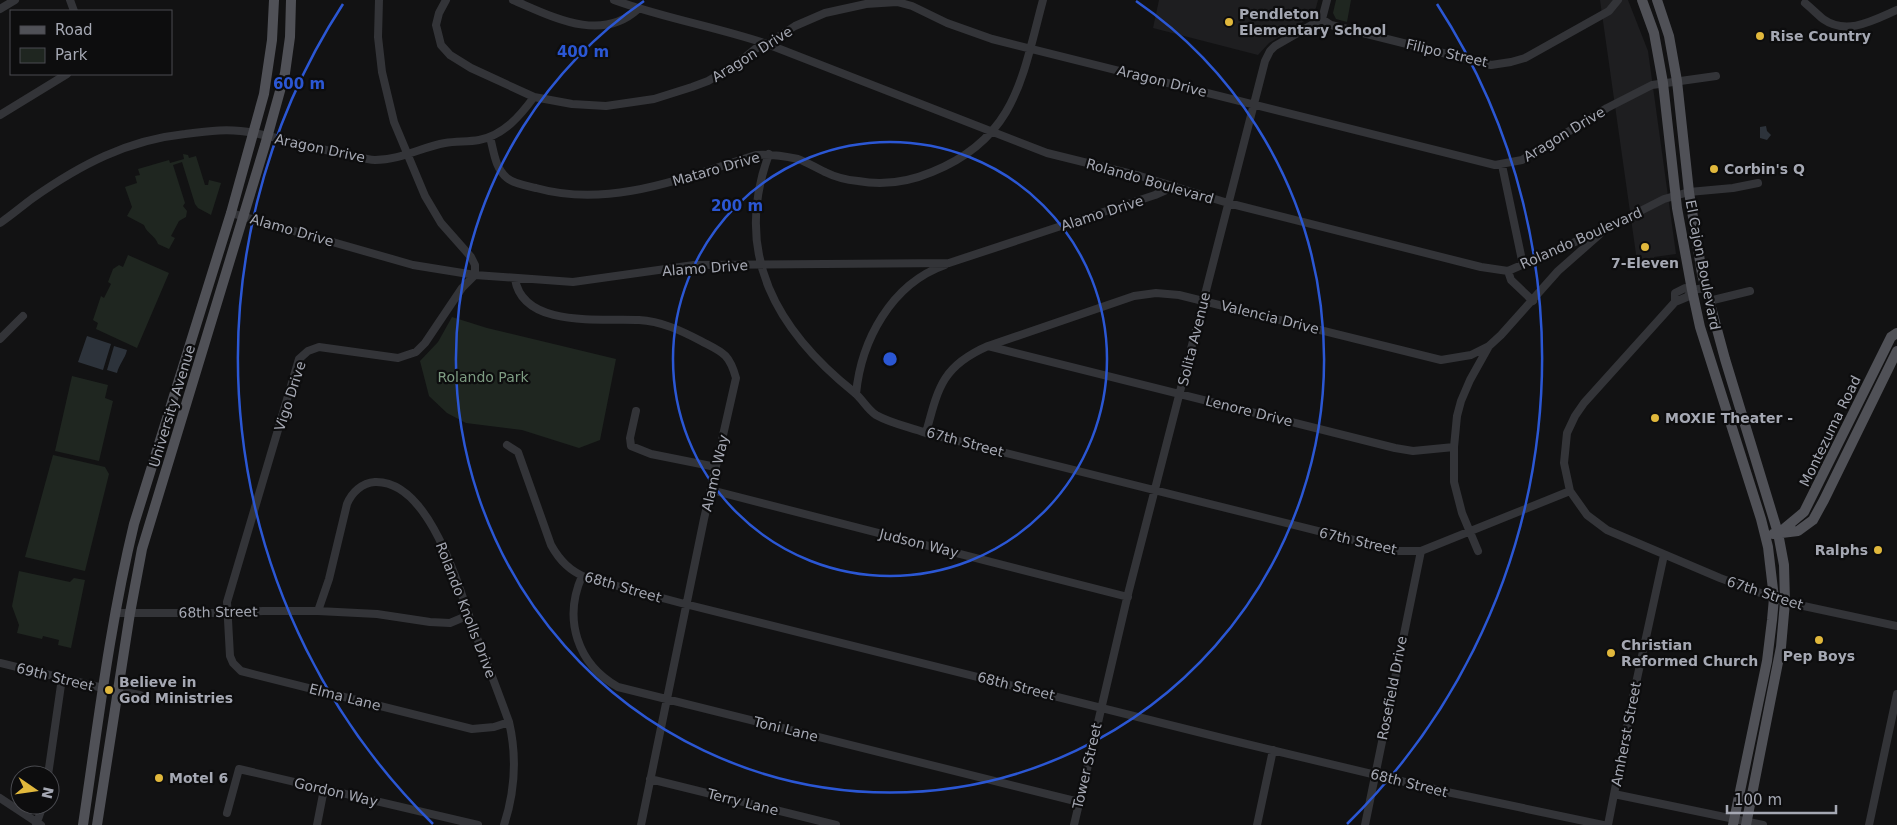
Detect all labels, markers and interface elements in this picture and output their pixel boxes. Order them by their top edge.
place label: Pendleton Elementary School [1239,6,1386,38]
legend [10,10,172,75]
marker: Pendleton Elementary School [1223,16,1235,28]
text: Road [55,21,93,39]
street label: Aragon Drive [709,23,795,85]
place label: Rise Country [1770,28,1871,44]
marker: Rise Country [1754,30,1766,42]
street label: Filipo Street [1405,36,1490,70]
text: 400 m [557,43,609,61]
text: Park [55,46,88,64]
street label: Aragon Drive [1115,62,1209,100]
text: 600 m [273,75,325,93]
street label: Aragon Drive [1520,103,1608,165]
street label: Aragon Drive [273,131,367,165]
street label: Mataro Drive [670,149,762,189]
street label: Rolando Boulevard [1084,155,1216,207]
place label: Corbin's Q [1724,161,1805,177]
marker: Corbin's Q [1708,163,1720,175]
street label: Alamo Drive [1059,192,1145,234]
text: 200 m [711,197,763,215]
street label: El Cajon Boulevard [1683,199,1723,331]
street label: Rolando Boulevard [1518,204,1644,272]
street label: Alamo Drive [248,210,336,250]
marker: 7-Eleven [1639,241,1651,253]
place label: 7-Eleven [1611,255,1679,271]
street label: Alamo Drive [662,257,748,279]
street label: Solita Avenue [1175,291,1213,387]
street label: Valencia Drive [1219,297,1321,337]
street label: University Avenue [146,343,198,469]
centre of rings [881,350,899,368]
street label: Vigo Drive [271,359,309,433]
park label: Rolando Park [437,369,529,385]
street label: Montezuma Road [1796,373,1864,489]
street label: Lenore Drive [1204,392,1294,430]
place label: MOXIE Theater - [1665,410,1793,426]
marker: MOXIE Theater - [1649,412,1661,424]
street label: 67th Street [925,424,1006,460]
street label: Alamo Way [698,433,732,513]
street label: 67th Street [1318,524,1399,558]
street label: Judson Way [877,525,960,561]
street label: Rolando Knolls Drive [433,540,499,680]
place label: Ralphs [1815,542,1868,558]
marker: Ralphs [1872,544,1884,556]
street label: 68th Street [583,568,664,606]
street label: 67th Street [1725,573,1806,613]
street label: 68th Street [178,603,258,621]
marker: Pep Boys [1813,634,1825,646]
street label: Rosefield Drive [1374,635,1410,741]
place label: Christian Reformed Church [1621,637,1758,669]
marker: Christian Reformed Church [1605,647,1617,659]
place label: Pep Boys [1783,648,1855,664]
street label: 69th Street [15,660,96,694]
street label: 68th Street [976,669,1057,703]
place label: Believe in God Ministries [119,674,233,706]
street label: Elma Lane [308,680,382,714]
street label: Amherst Street [1608,680,1644,788]
marker: Believe in God Ministries [103,684,115,696]
street label: Toni Lane [751,713,820,745]
street label: Tower Street [1069,721,1105,811]
north arrow [10,765,60,815]
street label: 68th Street [1369,766,1450,800]
place label: Motel 6 [169,770,228,786]
marker: Motel 6 [153,772,165,784]
street label: Gordon Way [293,775,379,809]
scale bar [1727,782,1836,814]
text: N [39,785,57,800]
street label: Terry Lane [705,785,780,819]
text: 100 m [1734,791,1782,809]

